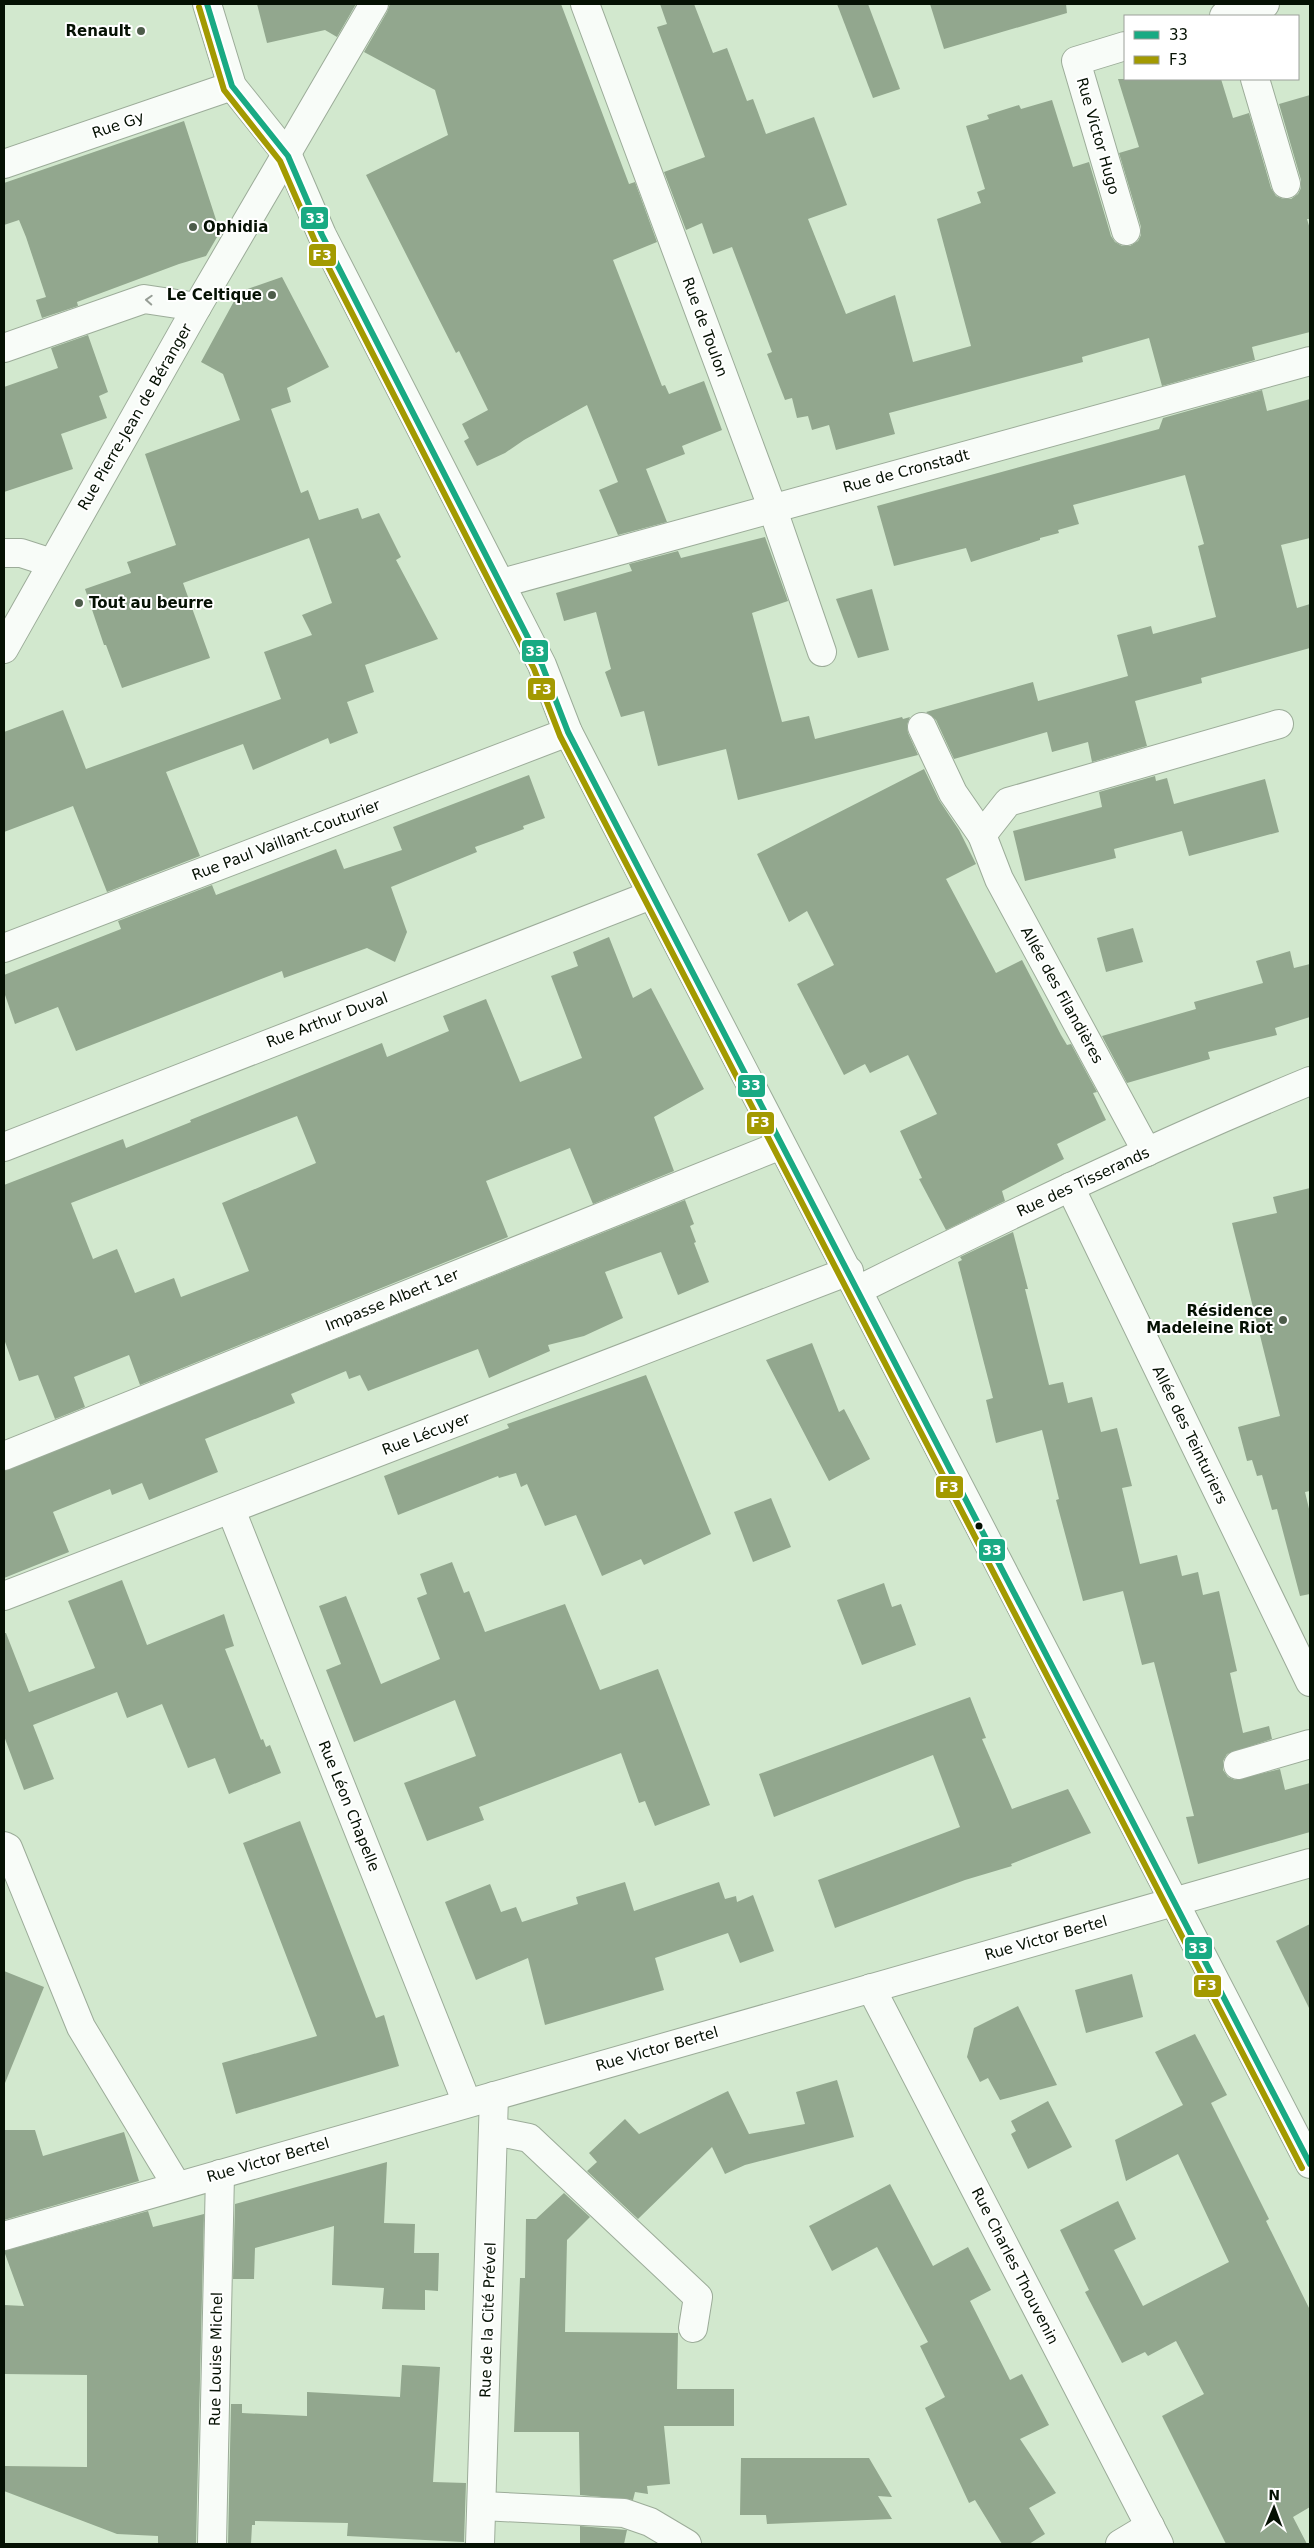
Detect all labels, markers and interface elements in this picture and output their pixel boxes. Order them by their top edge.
legend [1124,15,1299,80]
place label: Renault [65,22,131,40]
marker: Renault [135,25,147,37]
text: 33 [1169,26,1188,44]
text: F3 [1169,51,1187,69]
street label: Rue Victor Hugo [1073,75,1123,197]
street label: Rue Gy [90,108,146,142]
line badge: 33 [300,206,329,230]
text: 33 [305,210,325,226]
place label: Ophidia [203,218,268,236]
marker: Ophidia [187,221,199,233]
line badge: F3 [308,243,337,267]
text: F3 [312,247,332,263]
street label: Rue de Toulon [679,275,731,379]
place label: Le Celtique [167,286,262,304]
marker: Le Celtique [266,289,278,301]
one-way arrow [145,295,153,306]
street label: Rue Pierre-Jean de Béranger [74,320,196,514]
street label: Rue de Cronstadt [841,445,971,497]
place label: Tout au beurre [89,594,213,612]
marker: Tout au beurre [73,597,85,609]
line badge: 33 [521,639,549,663]
text: 33 [525,643,545,659]
line badge: F3 [527,677,556,701]
text: F3 [532,681,552,697]
street label: Rue Paul Vaillant-Couturier [189,795,384,884]
street label: Allée des Filandières [1017,923,1107,1067]
street label: Rue Arthur Duval [264,989,390,1051]
line badge: 33 [737,1074,766,1098]
text: 33 [741,1077,761,1093]
line badge: F3 [746,1111,775,1135]
text: F3 [750,1114,770,1130]
street label: Rue des Tisserands [1014,1143,1152,1221]
street label: Impasse Albert 1er [323,1265,462,1335]
place label: Résidence Madeleine Riot [1146,1302,1273,1337]
marker: Résidence Madeleine Riot [1277,1314,1289,1326]
street label: Allée des Teinturiers [1149,1363,1231,1507]
street label: Rue Lécuyer [380,1409,473,1459]
line badge: F3 [935,1475,964,1499]
text: F3 [939,1479,959,1495]
unlabelled marker [974,1521,984,1531]
line badge: 33 [978,1538,1006,1562]
text: 33 [982,1542,1002,1558]
street label: Rue Léon Chapelle [315,1738,383,1874]
street label: Rue Victor Bertel [983,1912,1109,1964]
line badge: 33 [1184,1936,1213,1960]
text: 33 [1188,1940,1208,1956]
line badge: F3 [1193,1974,1222,1998]
text: F3 [1197,1977,1217,1993]
street label: Rue Victor Bertel [594,2023,720,2075]
street label: Rue Victor Bertel [205,2134,331,2186]
street label: Rue Charles Thouvenin [968,2185,1062,2347]
street label: Rue de la Cité Prével [476,2242,500,2398]
street label: Rue Louise Michel [206,2292,226,2426]
north arrow [1249,2483,1299,2533]
text: N [1268,2487,1280,2503]

